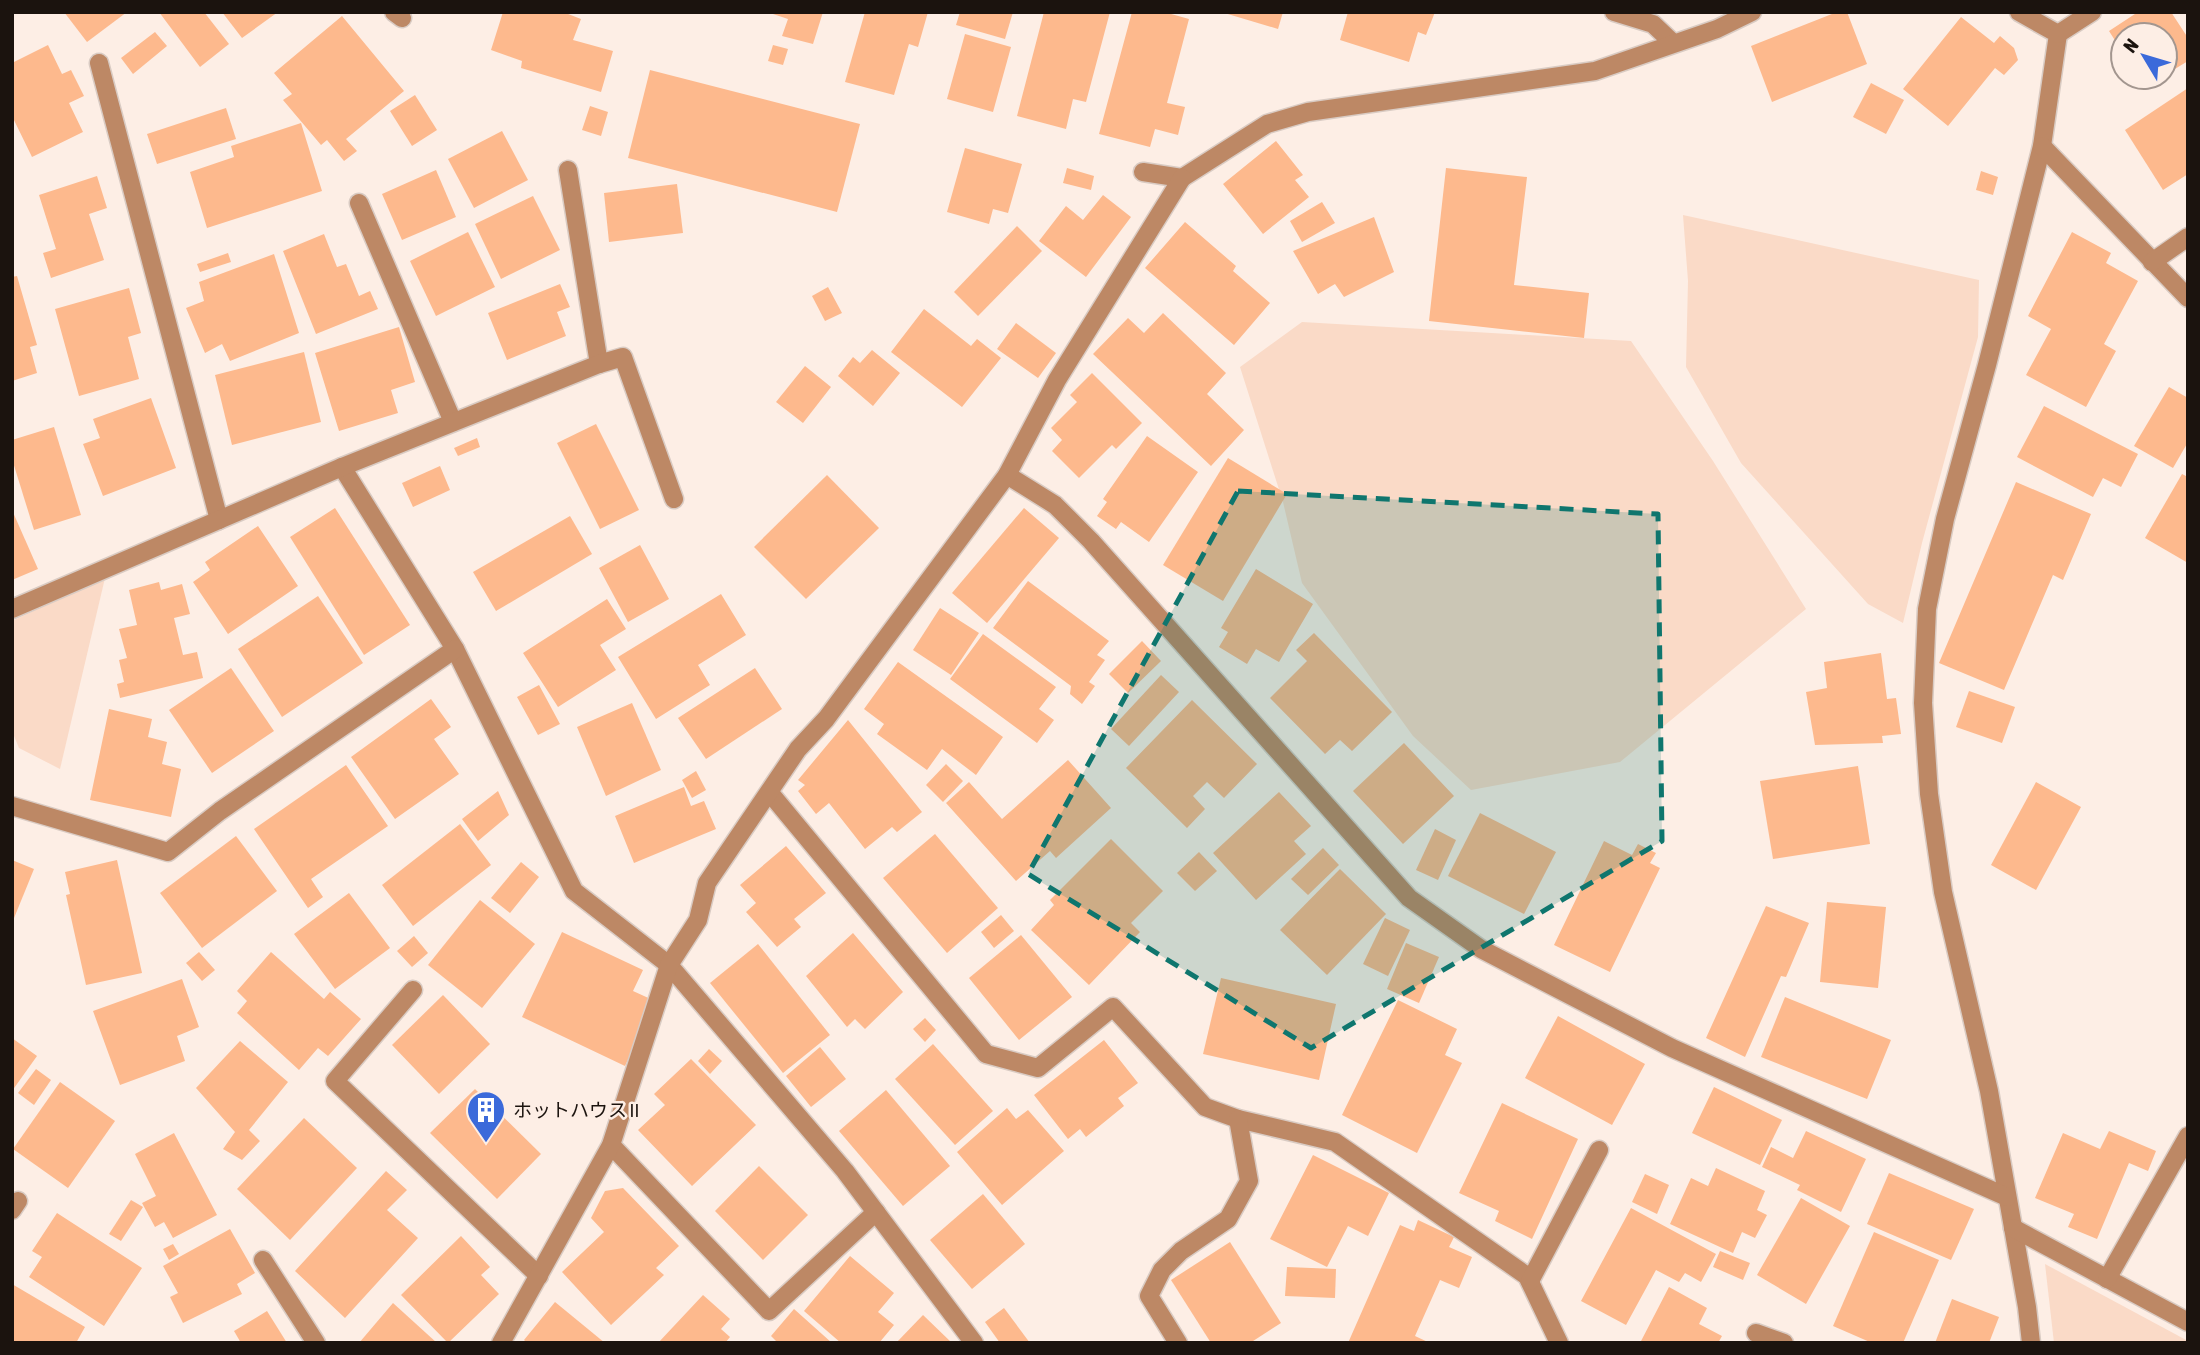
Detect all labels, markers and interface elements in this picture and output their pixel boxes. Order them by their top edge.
north arrow [2109,21,2179,91]
text: N [2118,34,2143,57]
building icon: ホットハウス II [465,1089,507,1144]
place label: ホットハウス II [513,1099,639,1121]

